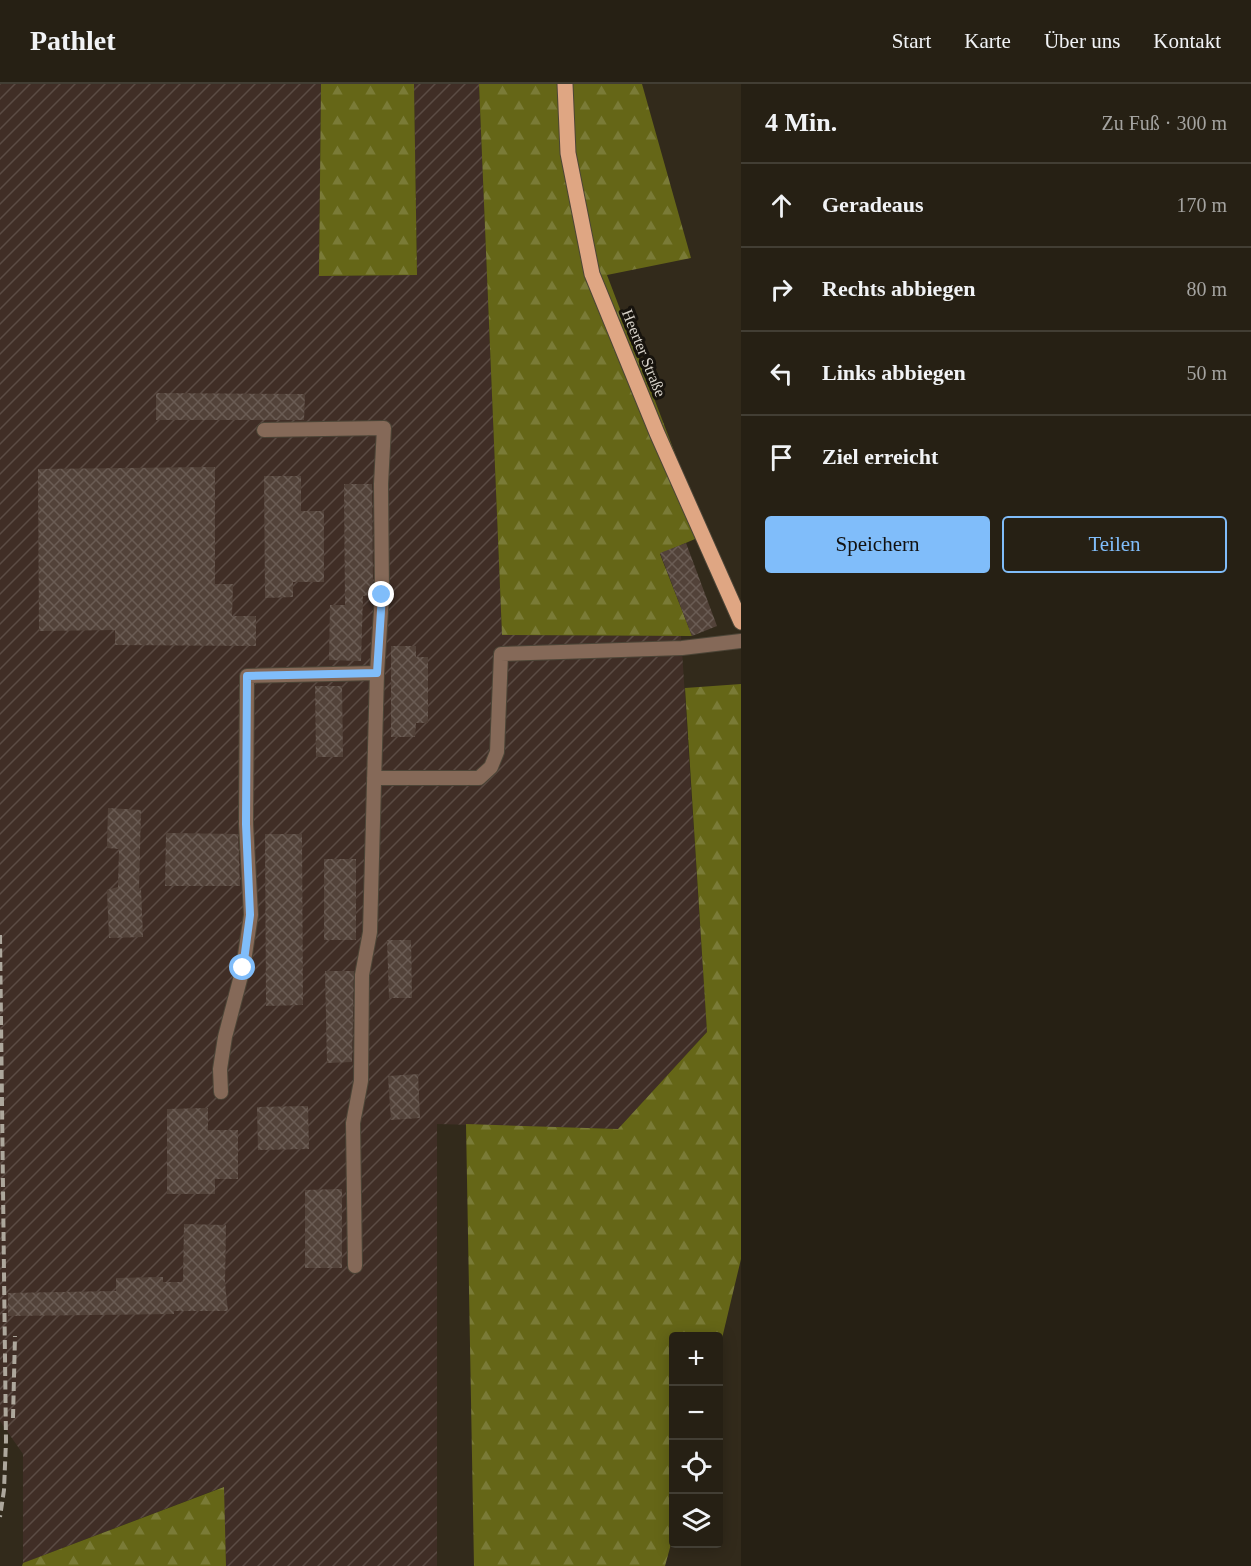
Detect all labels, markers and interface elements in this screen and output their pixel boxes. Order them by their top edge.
text: Pathlet [30,25,116,56]
text: Start [892,29,931,53]
text: Karte [964,29,1011,53]
text: Über uns [1044,29,1120,53]
text: Kontakt [1153,29,1221,53]
text: 4 Min. [765,108,837,137]
text: Zu Fuß · 300 m [1101,112,1227,134]
icon: ahead [765,189,798,222]
text: Geradeaus [822,192,923,217]
text: 170 m [1176,194,1227,216]
icon: right [765,273,798,306]
text: Rechts abbiegen [822,276,975,301]
text: 80 m [1186,278,1227,300]
street label: Heerter Straße [619,307,669,399]
icon: left [765,357,798,390]
text: Links abbiegen [822,360,966,385]
text: 50 m [1186,362,1227,384]
icon: arrive [765,441,798,474]
text: Ziel erreicht [822,444,938,469]
button: Speichern [765,516,990,573]
button: Teilen [1002,516,1227,573]
route end [368,581,394,607]
route start [229,954,255,980]
map controls [669,1332,723,1548]
button: + [669,1332,723,1386]
button: − [669,1386,723,1440]
button: locate [669,1440,723,1494]
button: layers [669,1494,723,1548]

